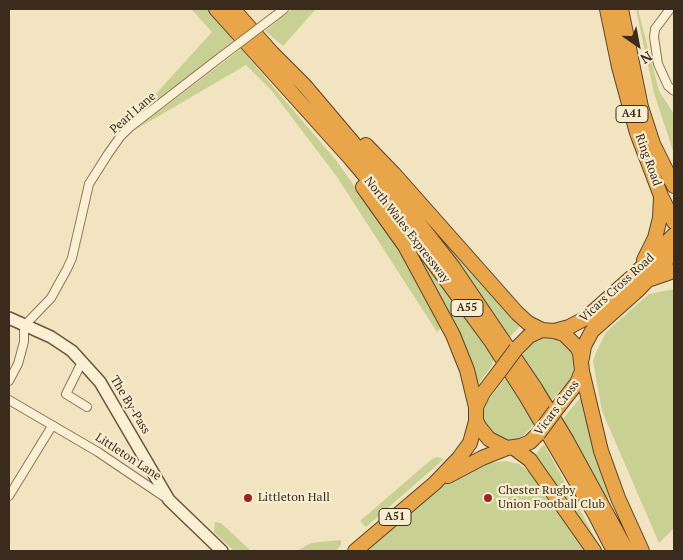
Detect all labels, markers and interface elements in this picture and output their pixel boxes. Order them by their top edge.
north arrow [613,20,663,70]
text: N [637,47,656,69]
street label: Pearl Lane [107,89,159,137]
road number: A41 [616,106,648,122]
street label: Ring Road [632,132,664,188]
street label: North Wales Expressway [361,174,453,286]
street label: Vicars Cross Road [577,251,657,325]
road number: A55 [451,300,483,316]
street label: The By-Pass [107,373,153,437]
street label: Vicars Cross [532,377,582,439]
street label: Littleton Lane [92,430,164,484]
place label: Chester Rugby Union Football Club [498,484,605,512]
place label: Littleton Hall [258,491,330,505]
marker: Littleton Hall [242,492,254,504]
marker: Chester Rugby Union Football Club [482,492,494,504]
road number: A51 [379,508,411,526]

